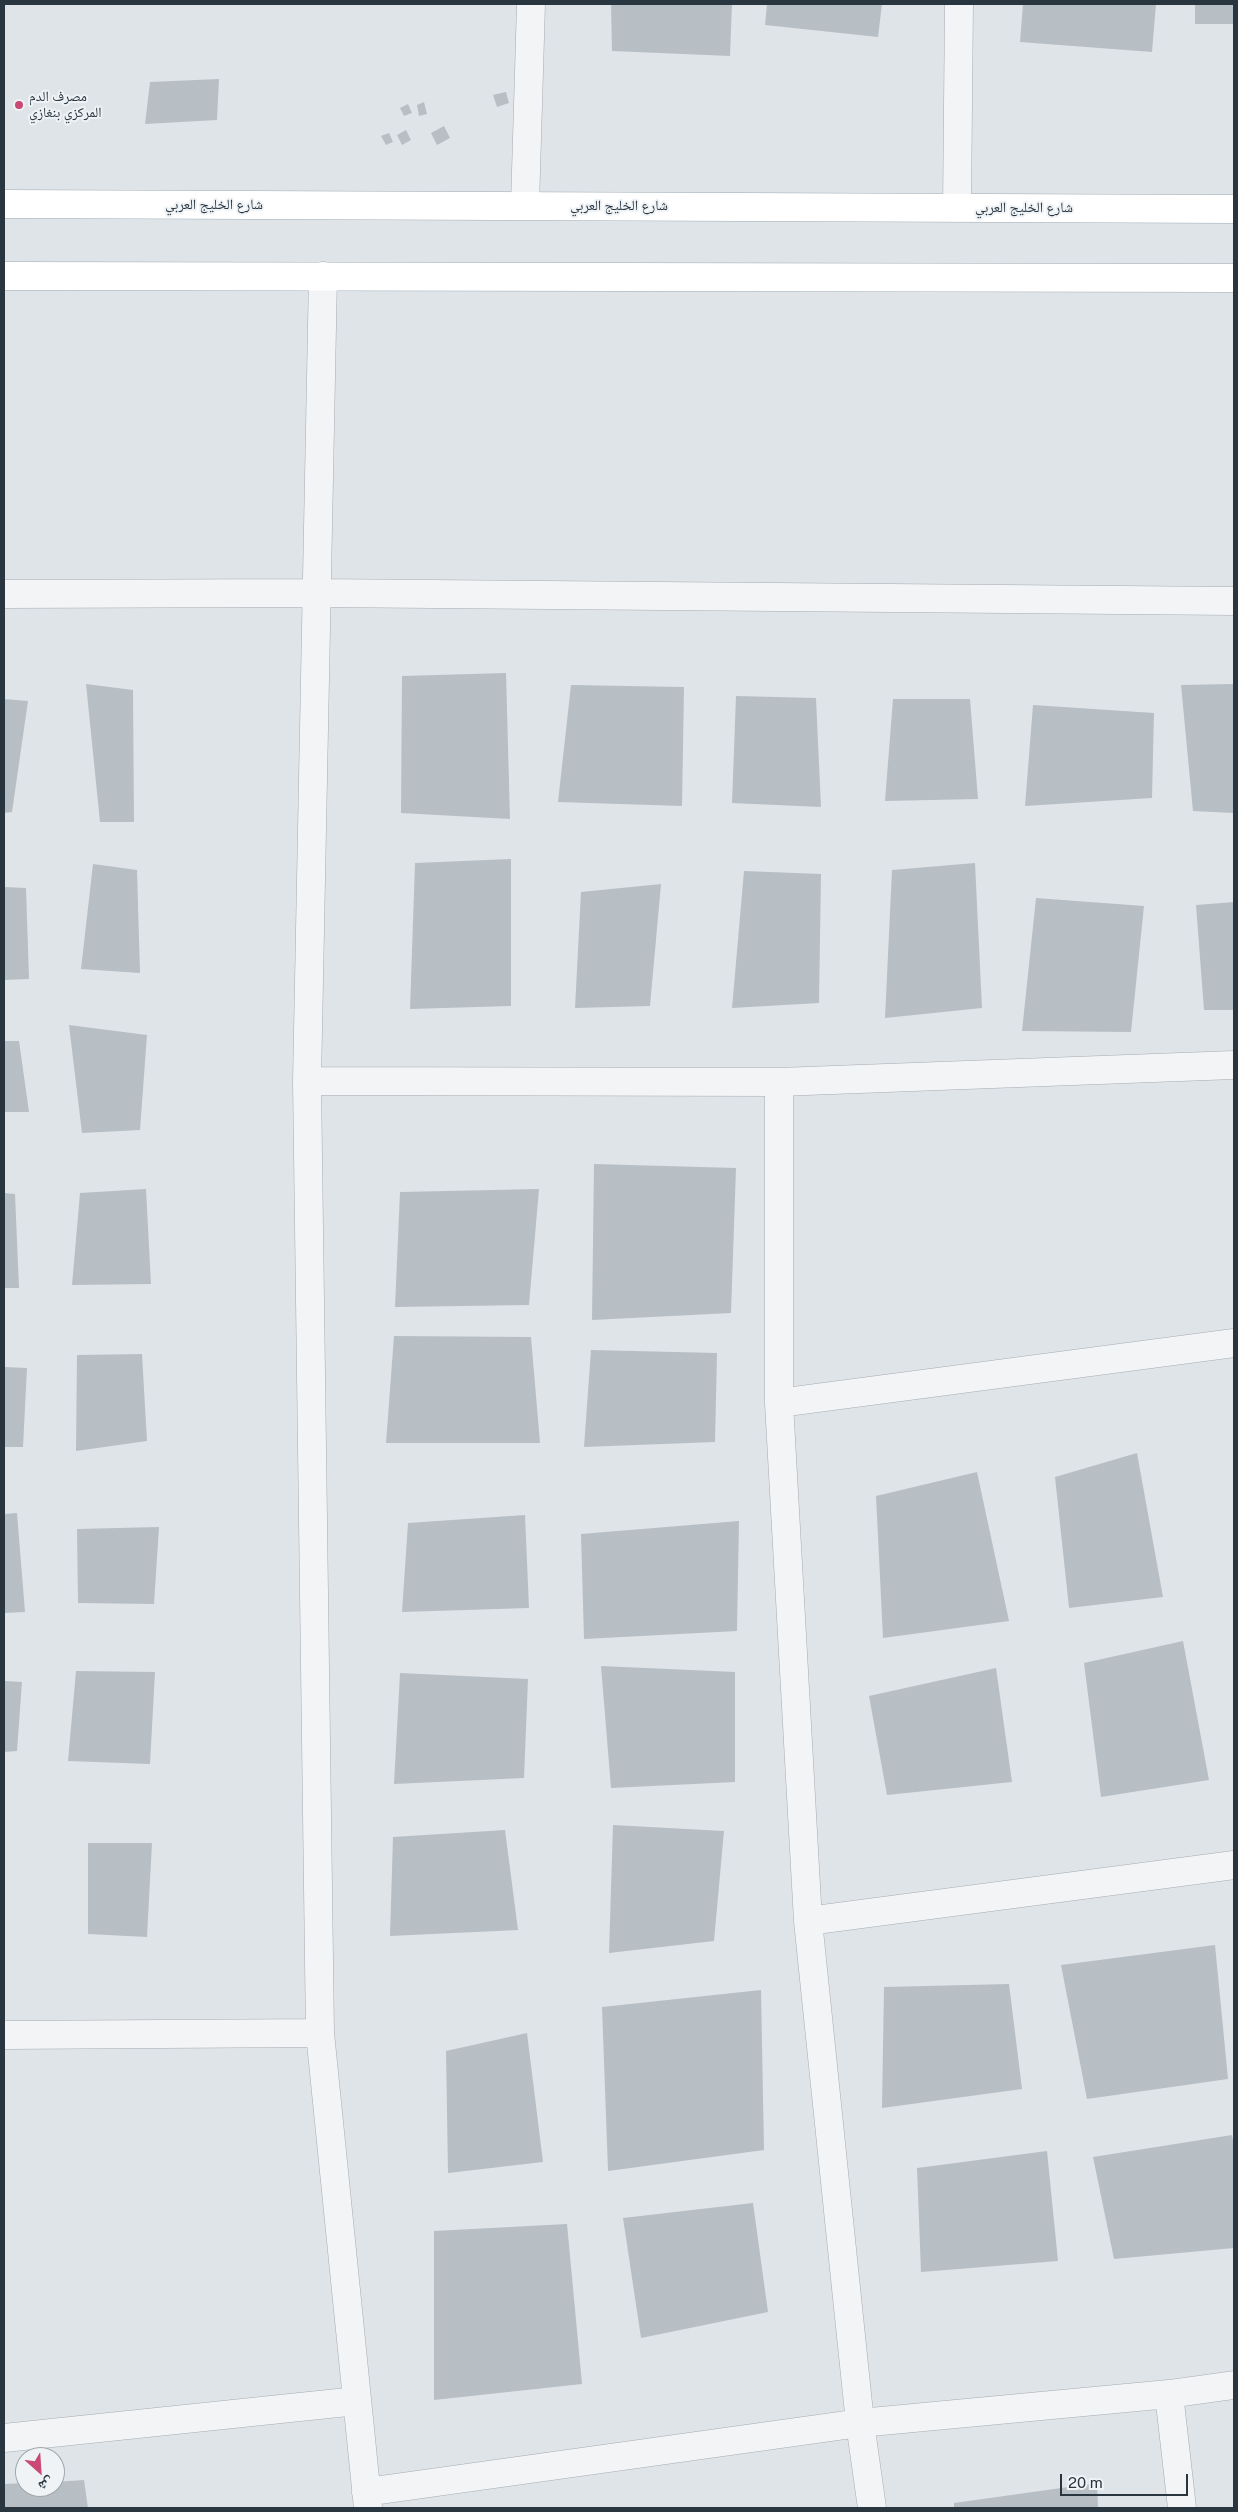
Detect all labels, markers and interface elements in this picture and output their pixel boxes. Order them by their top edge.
place label: مصرف الدم المركزي بنغازي [29,89,102,121]
marker: مصرف الدم المركزي بنغازي [13,99,25,111]
street label: شارع الخليج العربي [165,197,263,213]
street label: شارع الخليج العربي [570,198,668,214]
street label: شارع الخليج العربي [975,200,1073,216]
north arrow [15,2447,65,2497]
scale bar [1063,2464,1190,2496]
text: ش [36,2474,56,2495]
text: 20 m [1068,2474,1103,2491]

